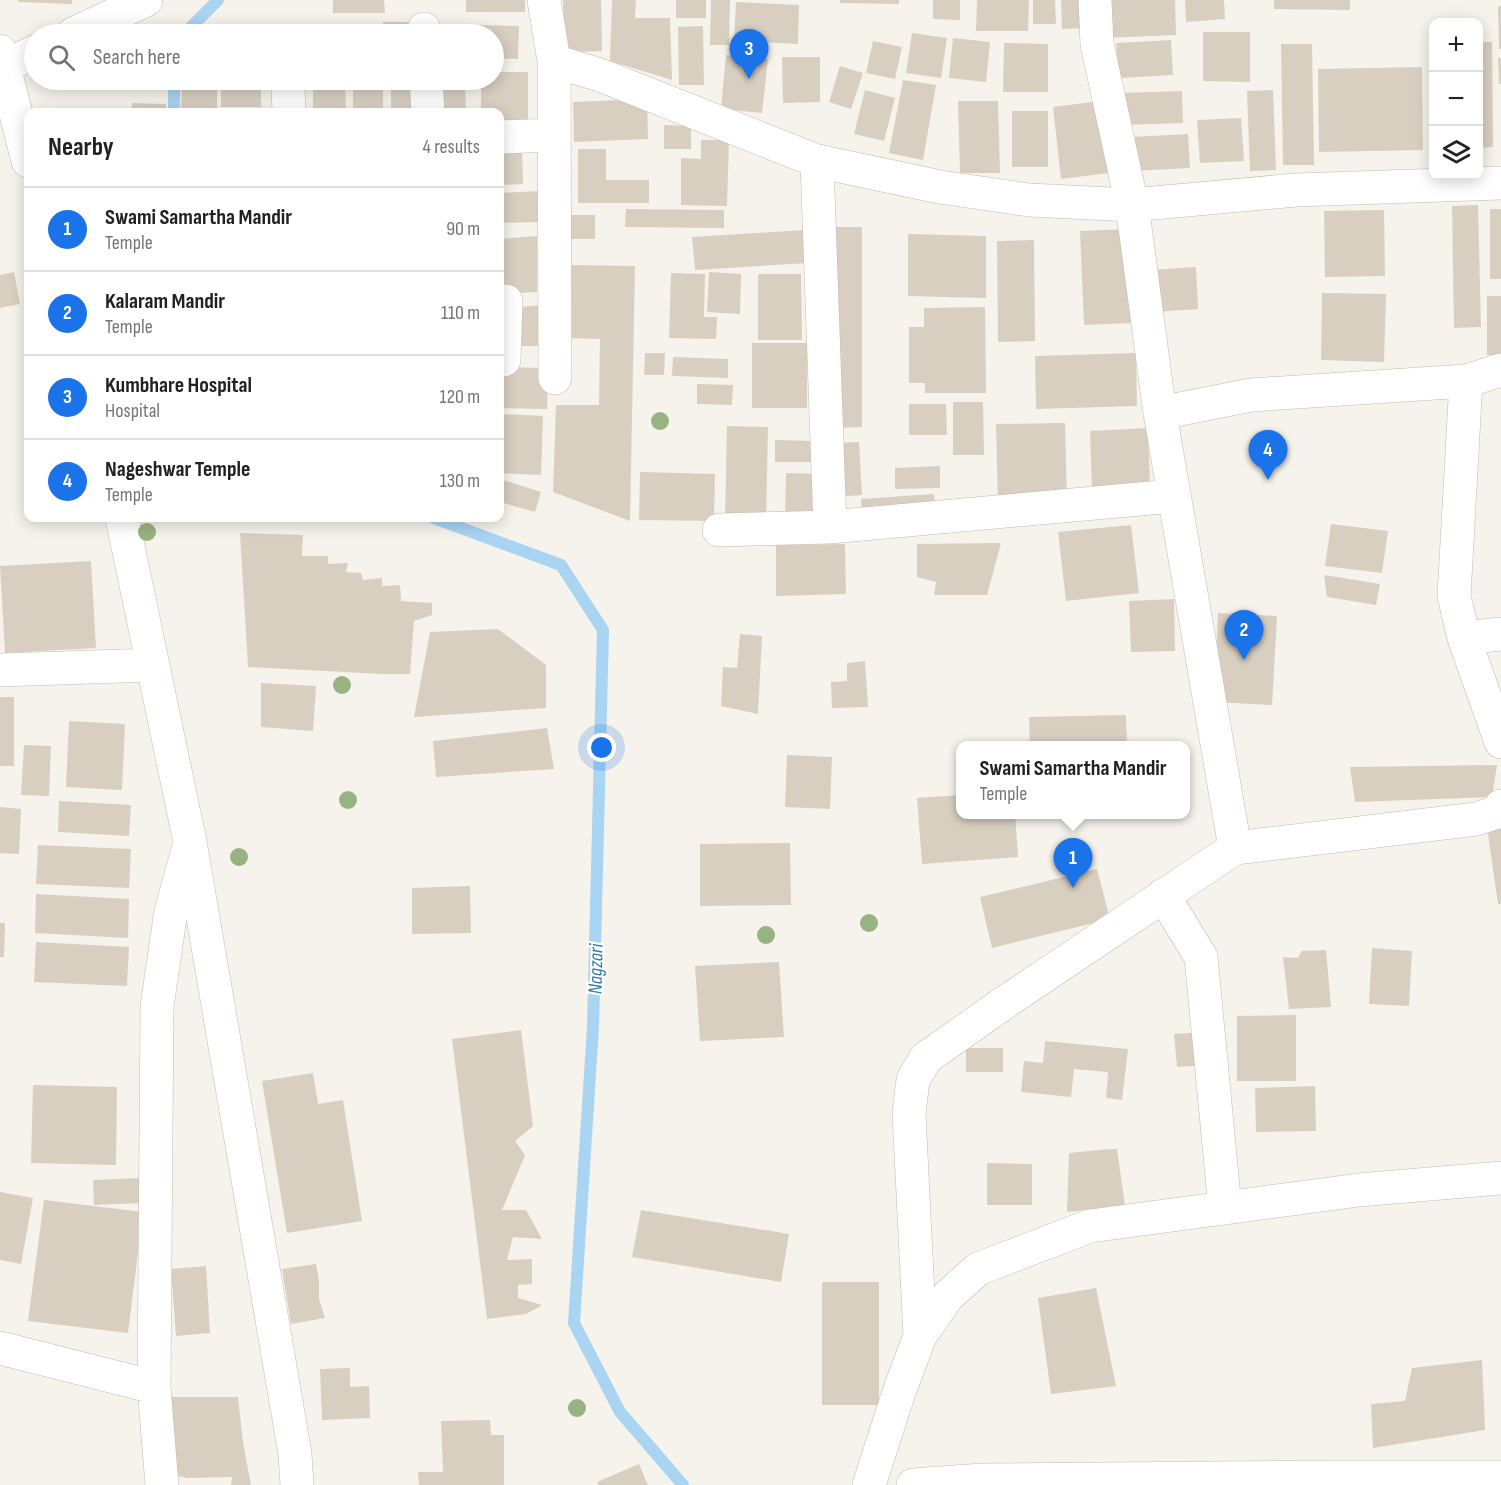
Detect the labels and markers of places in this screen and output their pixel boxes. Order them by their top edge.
pin: 3 [730,29,768,79]
pin: 4 [1248,430,1288,480]
pin: 2 [1224,610,1264,660]
pin: 1 [1054,838,1092,888]

